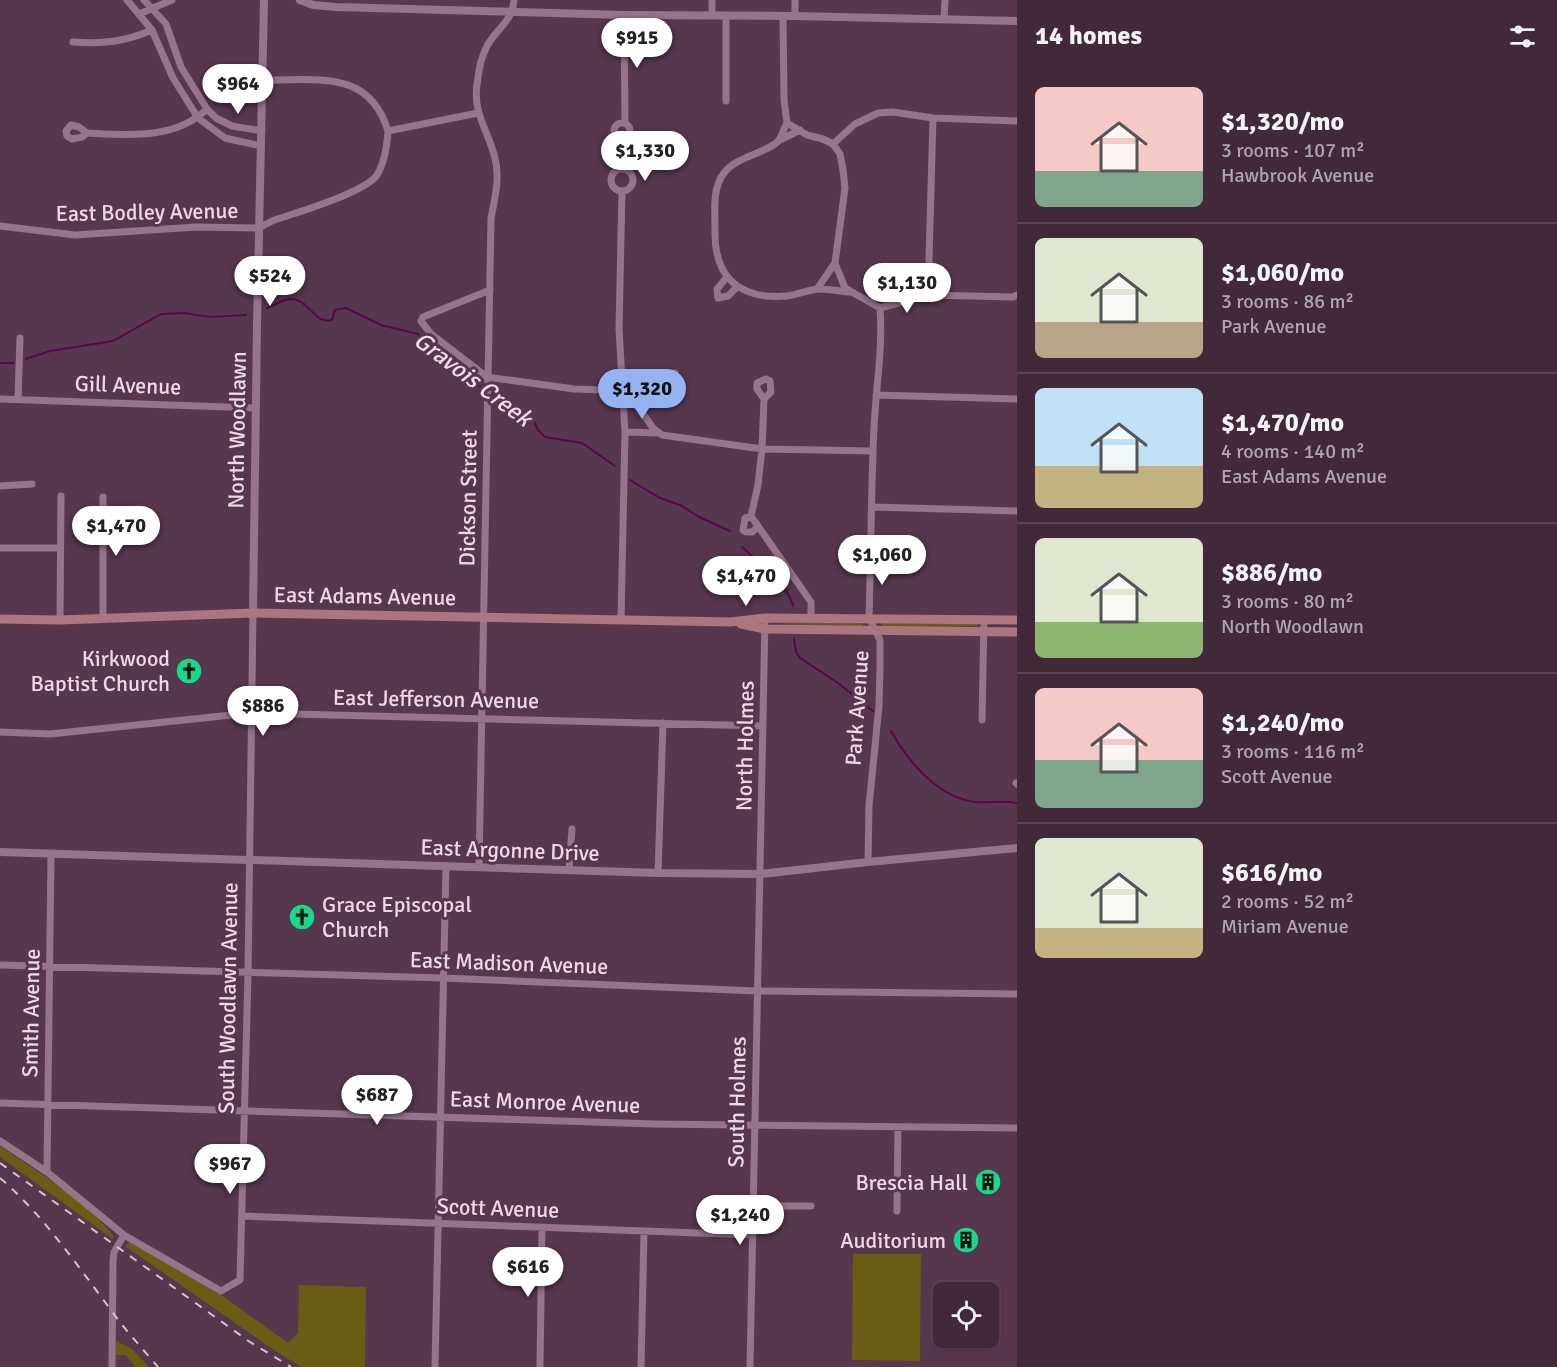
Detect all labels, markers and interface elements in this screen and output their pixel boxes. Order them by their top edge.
pin: $915 [601,18,673,69]
text: 14 homes [1035,20,1142,52]
icon: filters [1506,20,1539,53]
text: $915 [615,25,659,50]
pin: $964 [202,64,274,115]
text: $964 [216,71,260,96]
text: $1,320/mo [1221,106,1344,138]
icon: home [1083,111,1155,183]
pin: $1,330 [596,131,694,182]
text: $1,330 [615,138,675,163]
text: 3 rooms · 107 m² [1221,138,1365,163]
text: Hawbrook Avenue [1221,163,1374,188]
street label: East Bodley Avenue [55,197,239,227]
pin: $524 [234,256,306,307]
text: $1,060/mo [1221,257,1344,289]
icon: home [1083,262,1155,334]
text: $524 [248,263,292,288]
pin: $1,130 [858,263,956,314]
text: $1,130 [877,270,937,295]
text: 3 rooms · 86 m² [1221,289,1354,314]
text: Park Avenue [1221,314,1326,339]
water label: Gravois Creek [408,325,540,434]
street label: North Woodlawn [222,351,252,509]
pin: $1,320 [593,369,691,420]
street label: Gill Avenue [74,370,182,400]
text: $1,320 [612,376,672,401]
text: $1,470/mo [1221,407,1344,439]
icon: home [1083,412,1155,484]
street label: Dickson Street [453,429,483,567]
text: 4 rooms · 140 m² [1221,439,1365,464]
text: East Adams Avenue [1221,464,1387,489]
pin: $1,470 [67,506,165,557]
text: $1,470 [86,513,146,538]
pin: $1,060 [833,535,931,586]
text: $1,060 [852,542,912,567]
pin: $1,470 [697,556,795,607]
text: $886/mo [1221,557,1322,589]
icon: home [1083,562,1155,634]
text: $1,470 [716,563,776,588]
street label: East Adams Avenue [274,581,456,611]
text: 3 rooms · 80 m² [1221,589,1354,614]
text: North Woodlawn [1221,614,1364,639]
place label: Kirkwood Baptist Church [31,645,170,697]
street label: Park Avenue [839,649,875,767]
church icon: Kirkwood Baptist Church [174,656,204,686]
street label: North Holmes [730,681,760,811]
street label: East Jefferson Avenue [333,684,539,714]
pin: $886 [227,686,299,737]
text: $886 [241,693,285,718]
text: $1,240/mo [1221,707,1344,739]
icon: home [1083,712,1155,784]
text: 3 rooms · 116 m² [1221,739,1365,764]
text: Scott Avenue [1221,764,1333,789]
street label: East Argonne Drive [420,833,600,867]
text: $616/mo [1221,857,1322,889]
icon: home [1083,862,1155,934]
street label: South Woodlawn Avenue [212,882,244,1114]
text: 2 rooms · 52 m² [1221,889,1354,914]
place label: Grace Episcopal Church [322,891,472,943]
church icon: Grace Episcopal Church [287,902,317,932]
text: Miriam Avenue [1221,914,1349,939]
street label: East Madison Avenue [409,946,609,980]
street label: Smith Avenue [16,948,46,1078]
street label: South Holmes [722,1036,752,1168]
pin: $687 [341,1075,413,1126]
text: $687 [355,1082,399,1107]
street label: East Monroe Avenue [449,1085,641,1119]
pin: $967 [194,1144,266,1195]
text: $967 [208,1151,252,1176]
building icon: Brescia Hall [973,1167,1003,1197]
place label: Brescia Hall [855,1169,968,1196]
street label: Scott Avenue [436,1192,560,1224]
pin: $1,240 [691,1195,789,1246]
text: $1,240 [710,1202,770,1227]
building icon: Auditorium [951,1225,981,1255]
place label: Auditorium [840,1227,946,1254]
pin: $616 [492,1247,564,1298]
text: $616 [506,1254,550,1279]
map controls [933,1282,999,1348]
button: locate [933,1282,999,1348]

